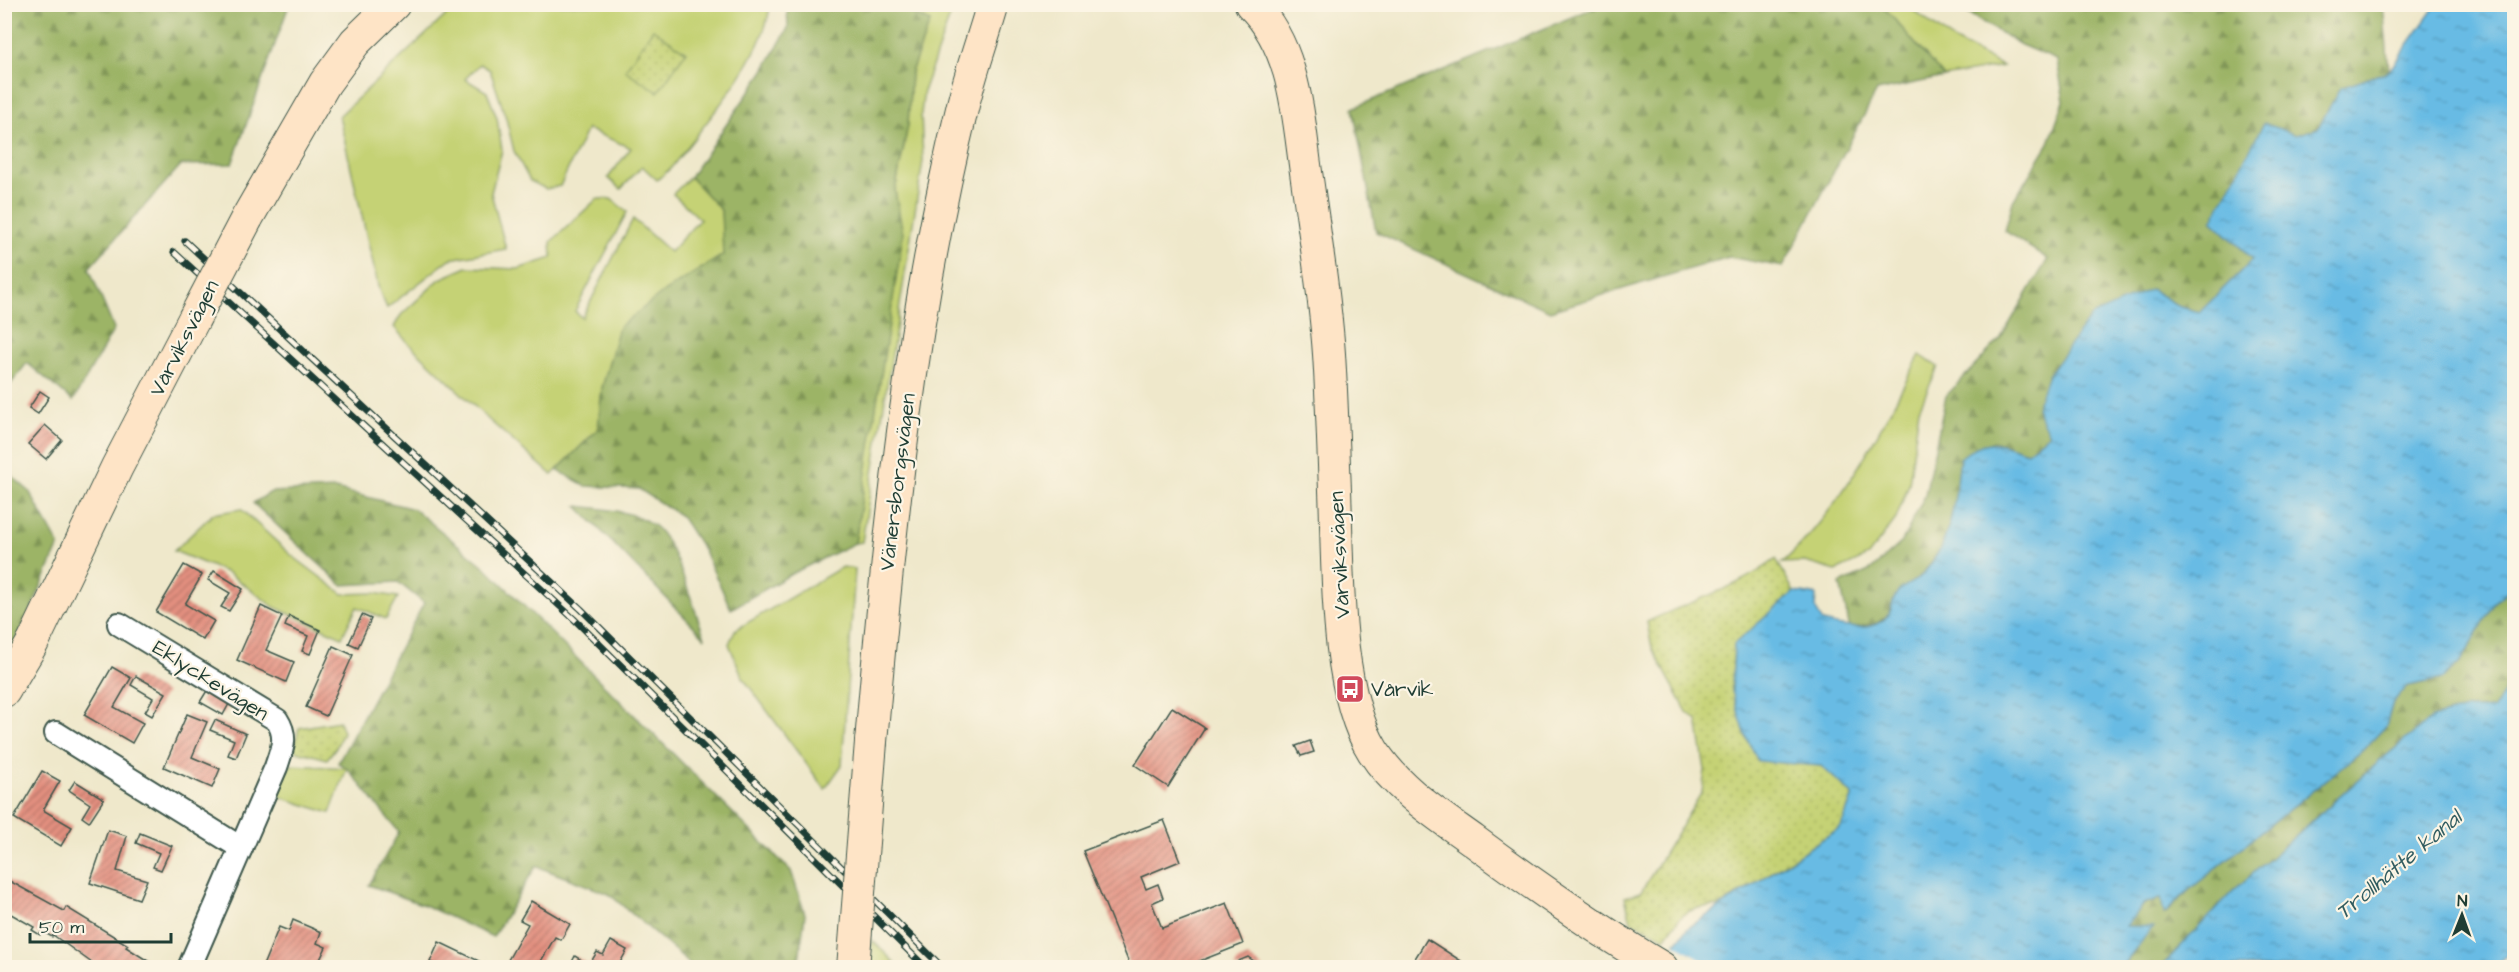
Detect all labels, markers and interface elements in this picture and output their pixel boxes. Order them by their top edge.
street label: Vårviksvägen [143,275,228,402]
street label: Vänersborgsvägen [872,392,925,573]
street label: Vårviksvägen [1322,491,1359,619]
street label: Eklyckevägen [146,633,274,729]
bus stop icon: Vårvik [1334,673,1366,705]
place label: Vårvik [1371,675,1434,704]
water label: Trollhätte kanal [2329,801,2471,927]
north arrow [2432,885,2492,945]
text: N [2457,890,2467,912]
scale bar [30,906,171,944]
text: 50 m [39,915,84,940]

